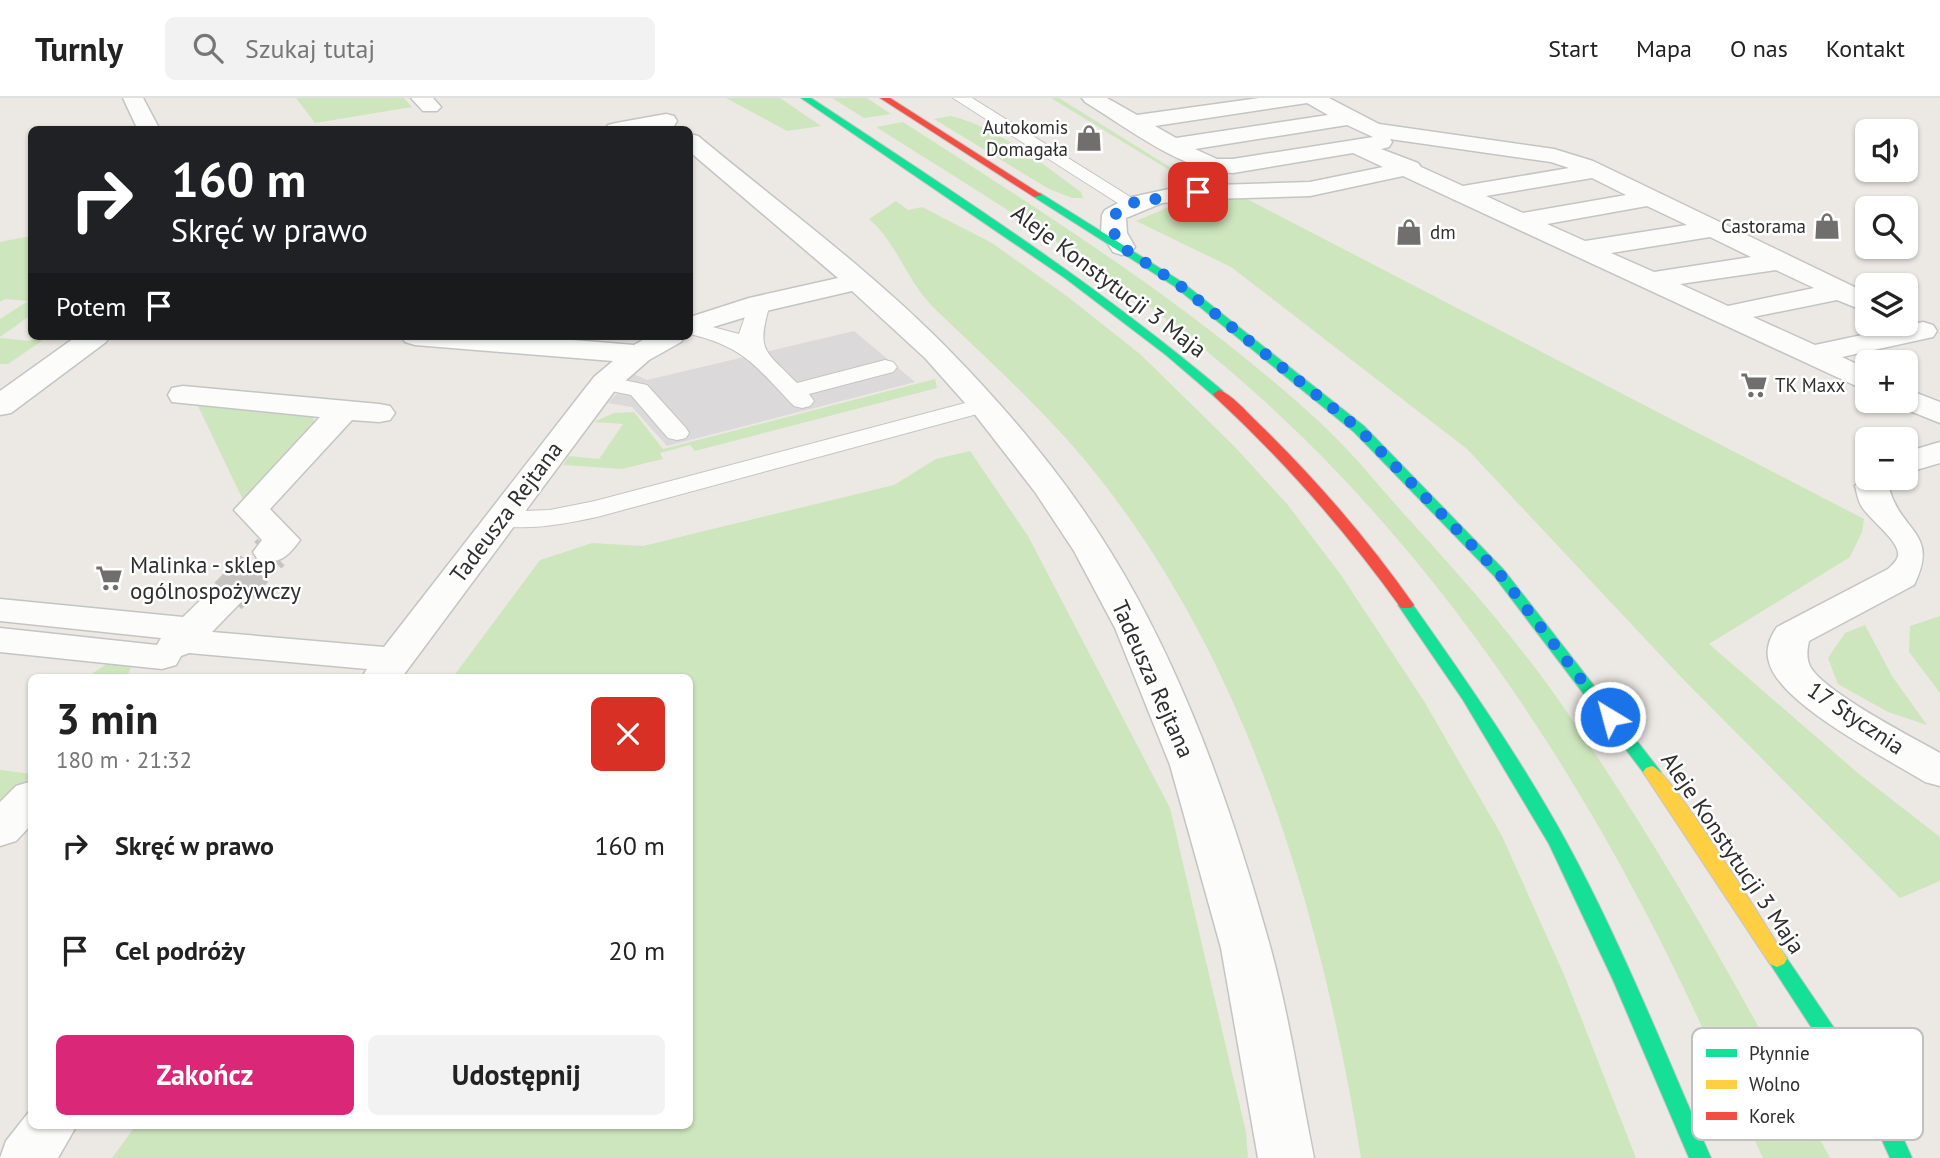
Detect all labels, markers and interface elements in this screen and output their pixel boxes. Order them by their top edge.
search box [165,17,655,80]
text: Turnly [35,27,123,70]
icon: search [189,29,227,67]
text: Szukaj tutaj [245,32,375,65]
text: Start [1548,33,1598,64]
text: Mapa [1636,33,1692,64]
text: O nas [1730,33,1788,64]
text: Kontakt [1826,33,1905,64]
place label: Autokomis Domagała [983,115,1068,161]
map controls [1855,119,1918,490]
button: sound [1855,119,1918,182]
shop icon: Autokomis Domagała [1074,123,1104,153]
text: 160 m [171,147,306,211]
icon: right [56,154,147,245]
pin [1168,162,1228,222]
icon: arrive [1179,173,1217,211]
button: search [1855,196,1918,259]
street label: Aleje Konstytucji 3 Maja [1006,198,1213,363]
text: Skręć w prawo [171,209,368,251]
shop icon: Castorama [1812,211,1842,241]
place label: Castorama [1721,214,1806,238]
shop icon: dm [1394,217,1424,247]
place label: dm [1430,220,1456,244]
button: layers [1855,273,1918,336]
icon: arrive [140,287,178,325]
text: Potem [56,290,126,323]
button: + [1855,350,1918,413]
supermarket icon: TK Maxx [1739,370,1769,400]
place label: TK Maxx [1775,373,1846,397]
button: − [1855,427,1918,490]
street label: Tadeusza Rejtana [443,435,568,588]
place label: Malinka - sklep ogólnospożywczy [130,550,301,605]
supermarket icon: Malinka - sklep ogólnospożywczy [94,563,124,593]
street label: Tadeusza Rejtana [1106,596,1201,762]
street label: 17 Stycznia [1802,675,1910,761]
position arrow [1573,680,1647,754]
text: 3 min [56,691,158,746]
button: close [591,697,665,771]
text: 180 m · 21:32 [56,745,192,774]
street label: Aleje Konstytucji 3 Maja [1655,746,1812,959]
icon: right [56,827,94,865]
text: Skręć w prawo [115,829,274,862]
text: 160 m [594,829,665,862]
icon: arrive [56,932,94,970]
text: Cel podróży [115,934,245,967]
text: 20 m [609,934,665,967]
legend [1692,1028,1923,1140]
button: Zakończ [56,1035,354,1115]
button: Udostępnij [368,1035,665,1115]
text: Płynnie [1749,1041,1810,1065]
text: Wolno [1749,1072,1800,1096]
text: Korek [1749,1104,1795,1128]

